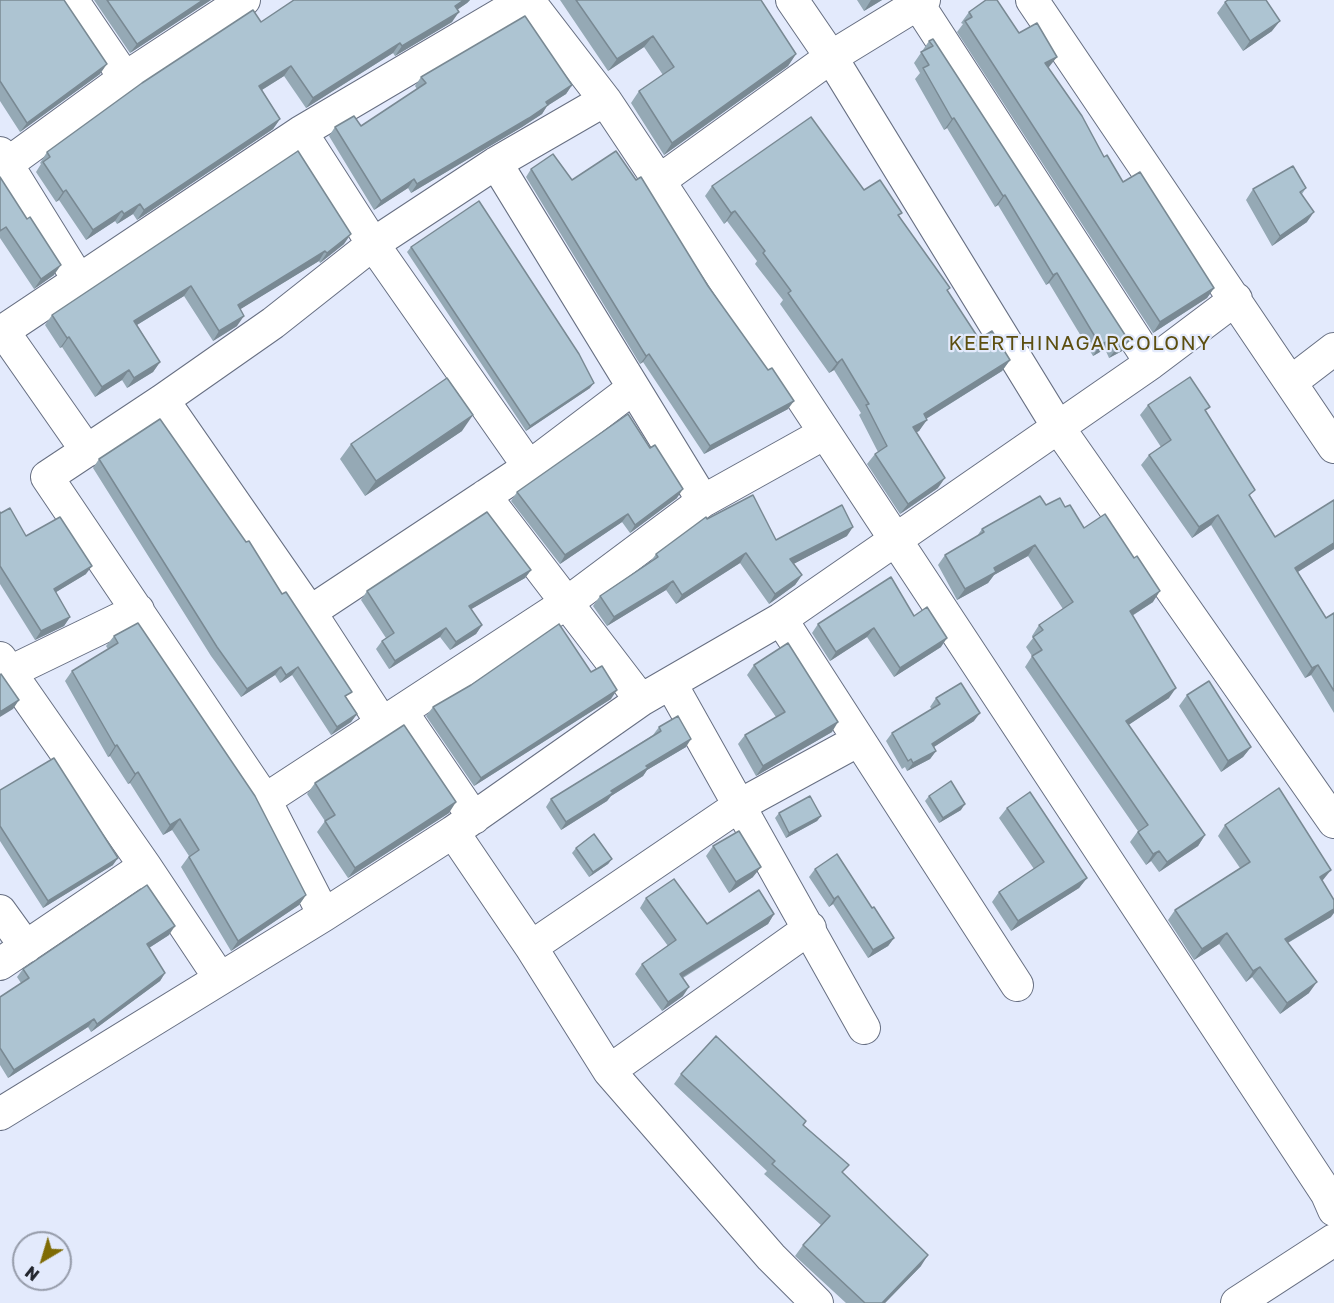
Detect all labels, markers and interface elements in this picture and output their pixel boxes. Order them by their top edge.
district label: KEERTHINAGARCOLONY [948,332,1212,356]
north arrow [12,1231,72,1291]
text: N [21,1262,43,1285]

